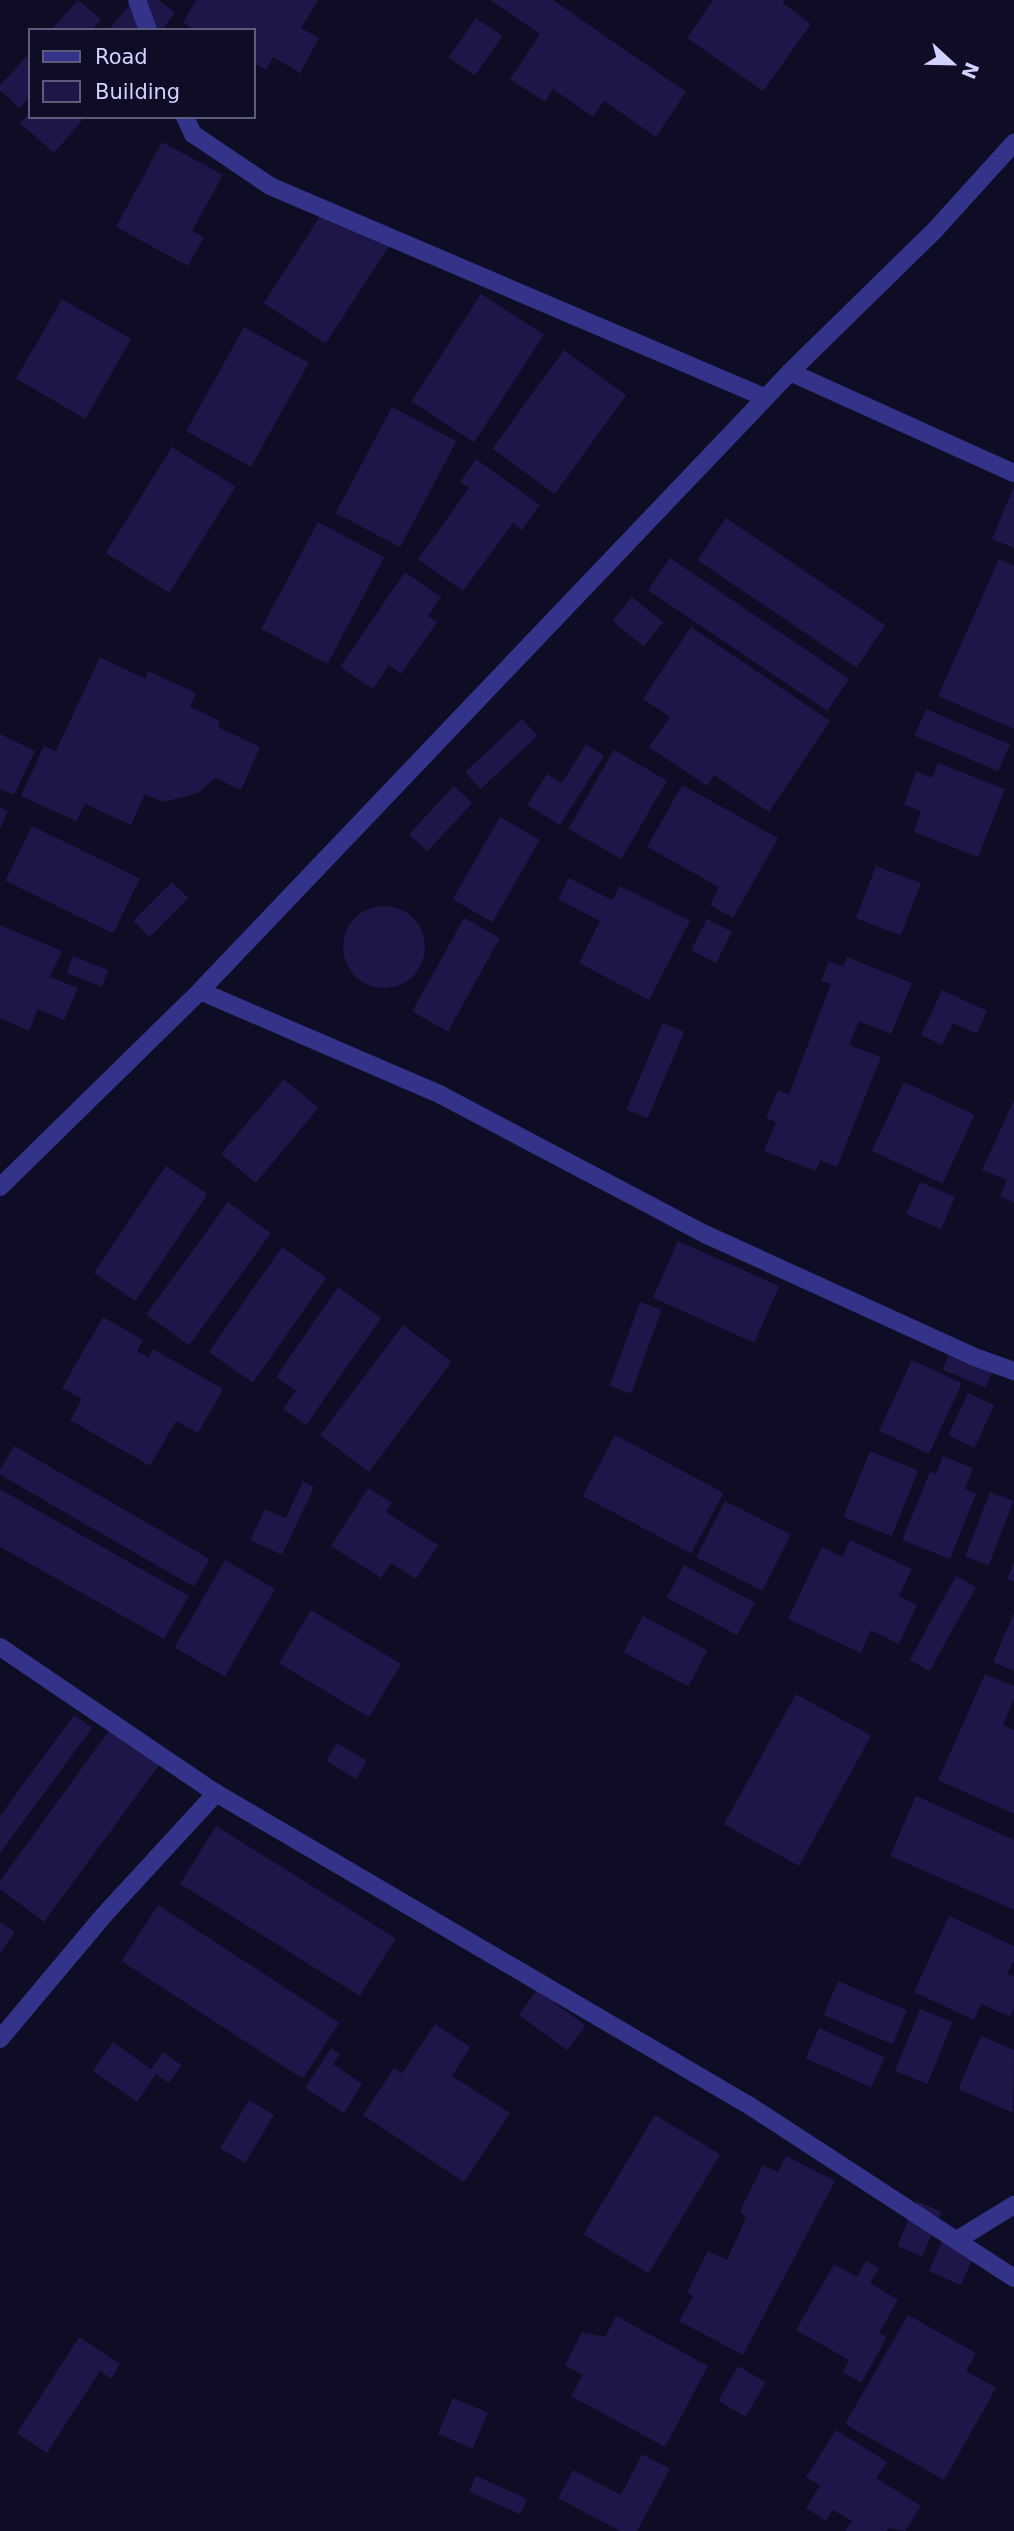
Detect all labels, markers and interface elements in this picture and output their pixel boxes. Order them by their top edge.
legend [28,28,256,119]
north arrow [916,28,986,98]
text: Road [95,45,148,69]
text: N [957,59,984,82]
text: Building [95,80,180,104]

